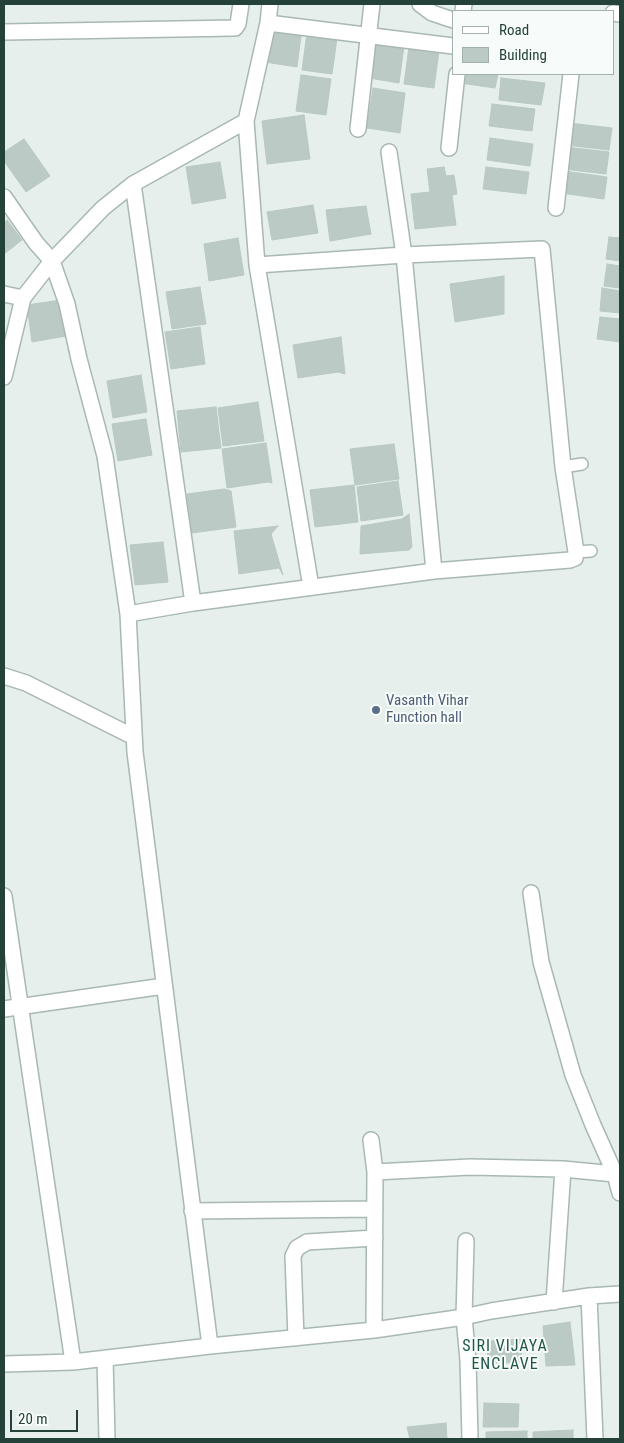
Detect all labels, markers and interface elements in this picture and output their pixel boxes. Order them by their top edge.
legend [452,10,614,75]
text: Road [499,21,529,39]
text: Building [499,46,547,64]
place label: Vasanth Vihar Function hall [386,692,469,727]
marker: Vasanth Vihar Function hall [370,704,382,716]
district label: SIRI VIJAYA ENCLAVE [461,1337,549,1375]
scale bar [12,1400,80,1432]
text: 20 m [18,1410,48,1428]

